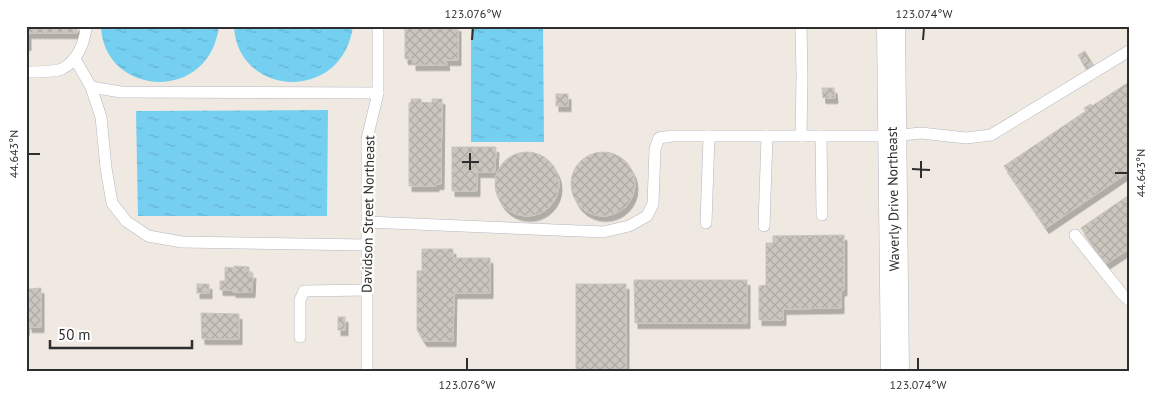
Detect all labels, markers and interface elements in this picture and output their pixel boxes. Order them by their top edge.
text: 123.076°W [445,6,501,21]
text: 123.074°W [896,6,952,21]
street label: Waverly Drive Northeast [883,126,903,271]
text: 44.643°N [6,130,21,178]
street label: Davidson Street Northeast [358,135,378,293]
text: 44.643°N [1133,149,1148,197]
scale bar [50,318,192,350]
text: 50 m [58,325,91,344]
text: 123.076°W [439,377,495,392]
text: 123.074°W [890,377,946,392]

